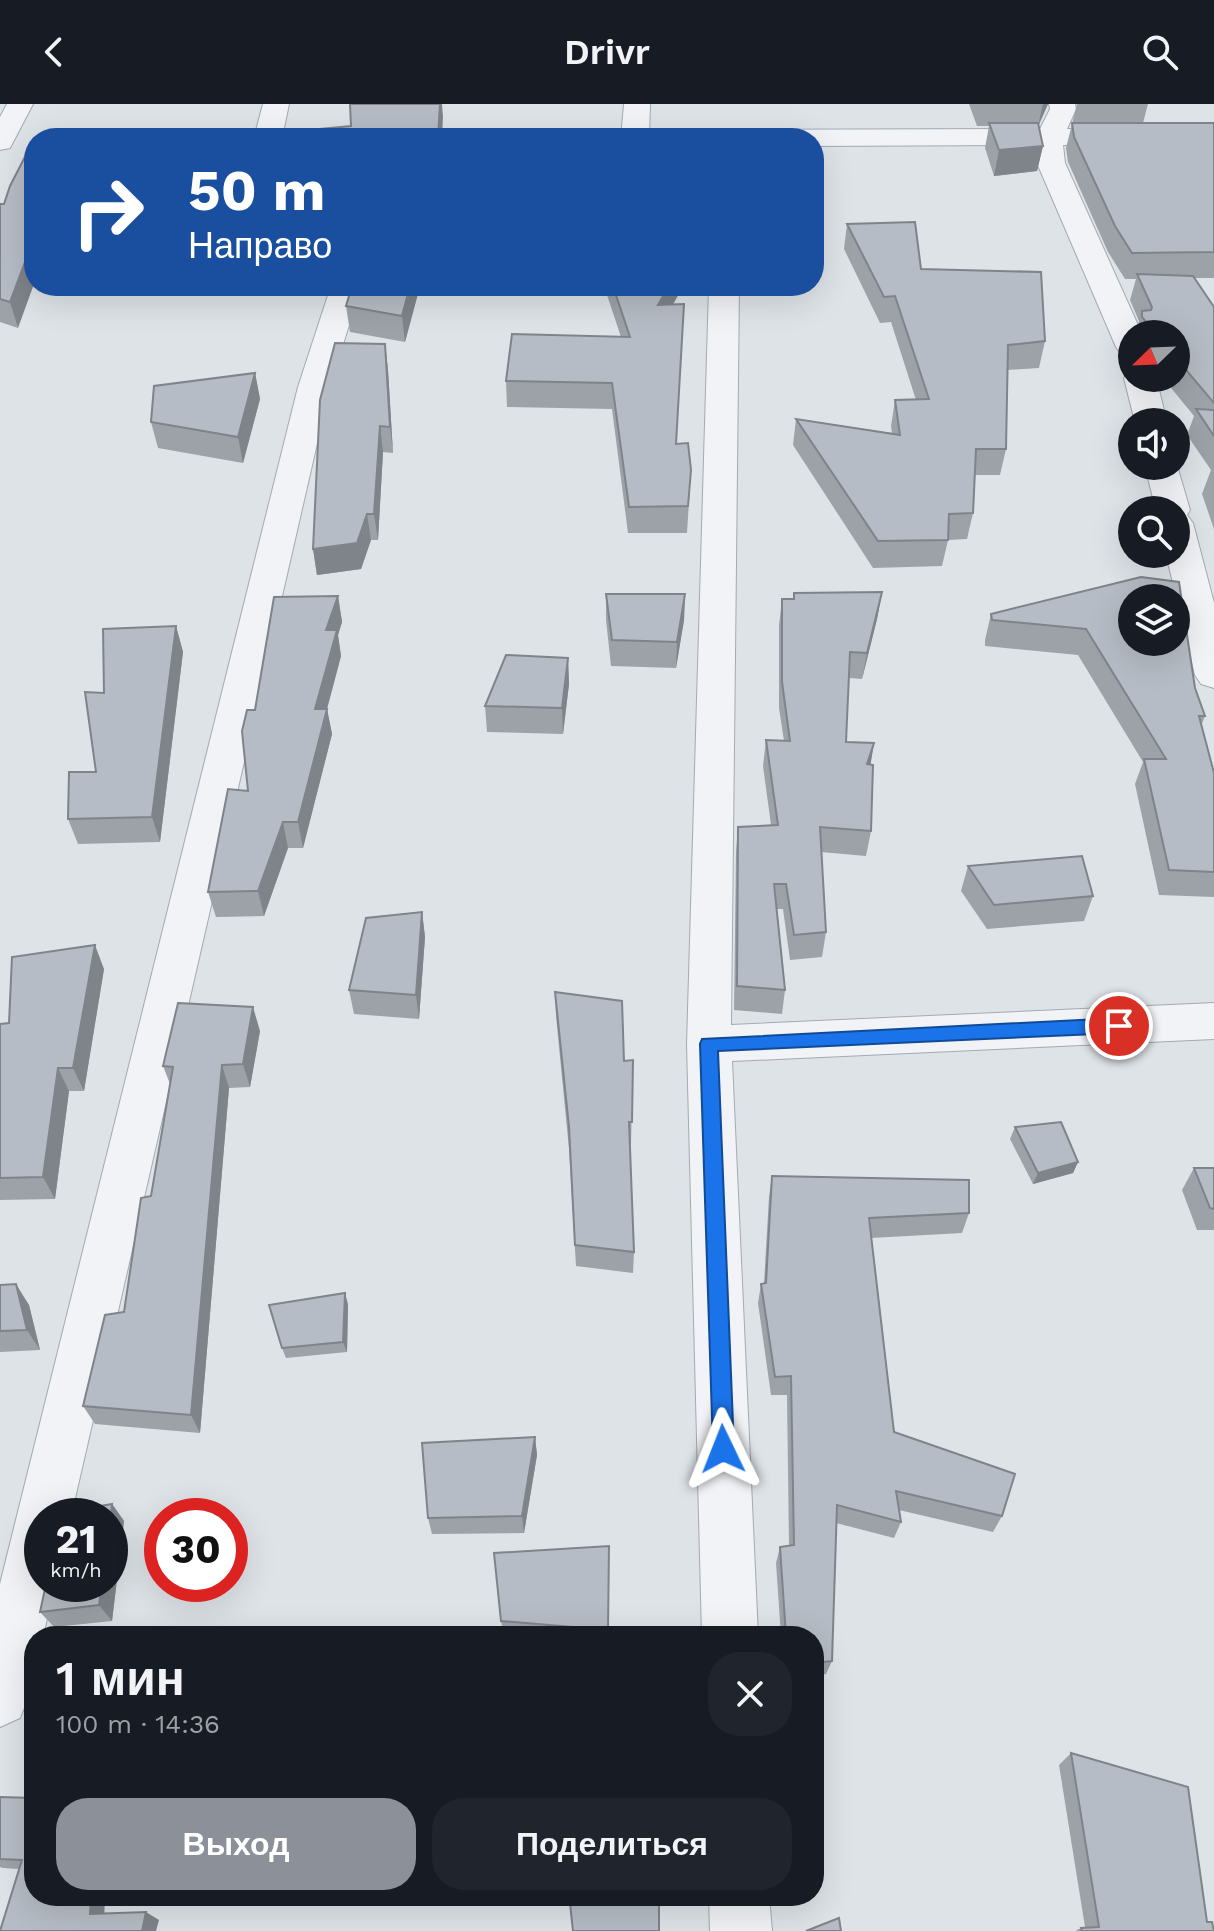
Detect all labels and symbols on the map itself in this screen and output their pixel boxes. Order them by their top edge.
north arrow [1118,320,1190,392]
pin [1085,992,1153,1060]
position arrow [681,1407,765,1491]
speed limit sign: 30 [144,1498,248,1602]

